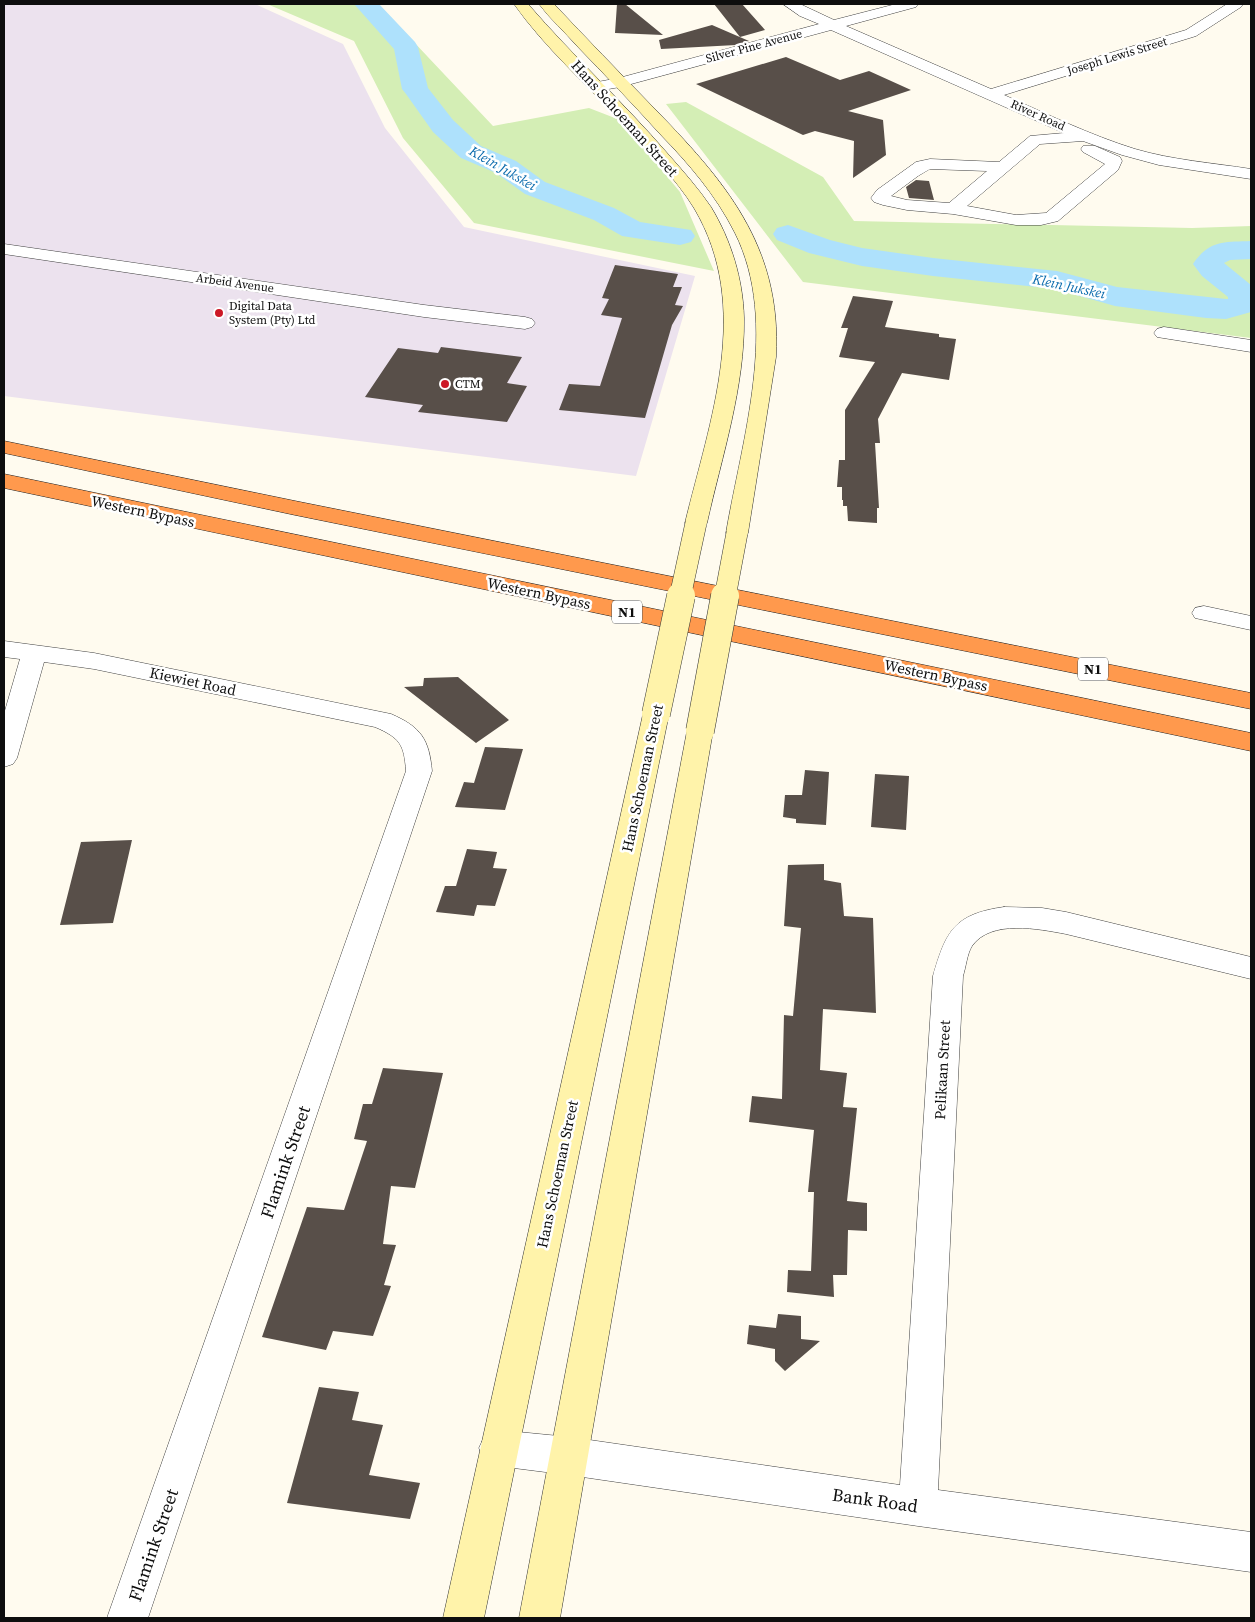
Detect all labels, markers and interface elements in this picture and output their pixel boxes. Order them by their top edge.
street label: Silver Pine Avenue [704,25,804,67]
street label: Joseph Lewis Street [1064,33,1169,79]
street label: Hans Schoeman Street [567,55,683,181]
street label: River Road [1008,96,1068,134]
water label: Klein Jukskei [465,140,541,196]
water label: Klein Jukskei [1030,268,1108,304]
street label: Arbeid Avenue [195,270,275,296]
place label: Digital Data System (Pty) Ltd [229,298,316,328]
marker: Digital Data System (Pty) Ltd [213,307,225,319]
place label: CTM [455,376,481,392]
marker: CTM [439,378,451,390]
street label: Western Bypass [89,490,197,532]
street label: Western Bypass [485,572,593,614]
road number: N1 [612,600,642,624]
street label: Western Bypass [882,654,990,696]
road number: N1 [1078,658,1108,681]
street label: Kiewiet Road [148,662,239,701]
street label: Hans Schoeman Street [616,702,668,854]
street label: Pelikaan Street [929,1020,955,1120]
street label: Hans Schoeman Street [531,1098,583,1250]
street label: Flamink Street [254,1102,316,1222]
street label: Bank Road [831,1482,919,1518]
street label: Flamink Street [122,1485,184,1605]

